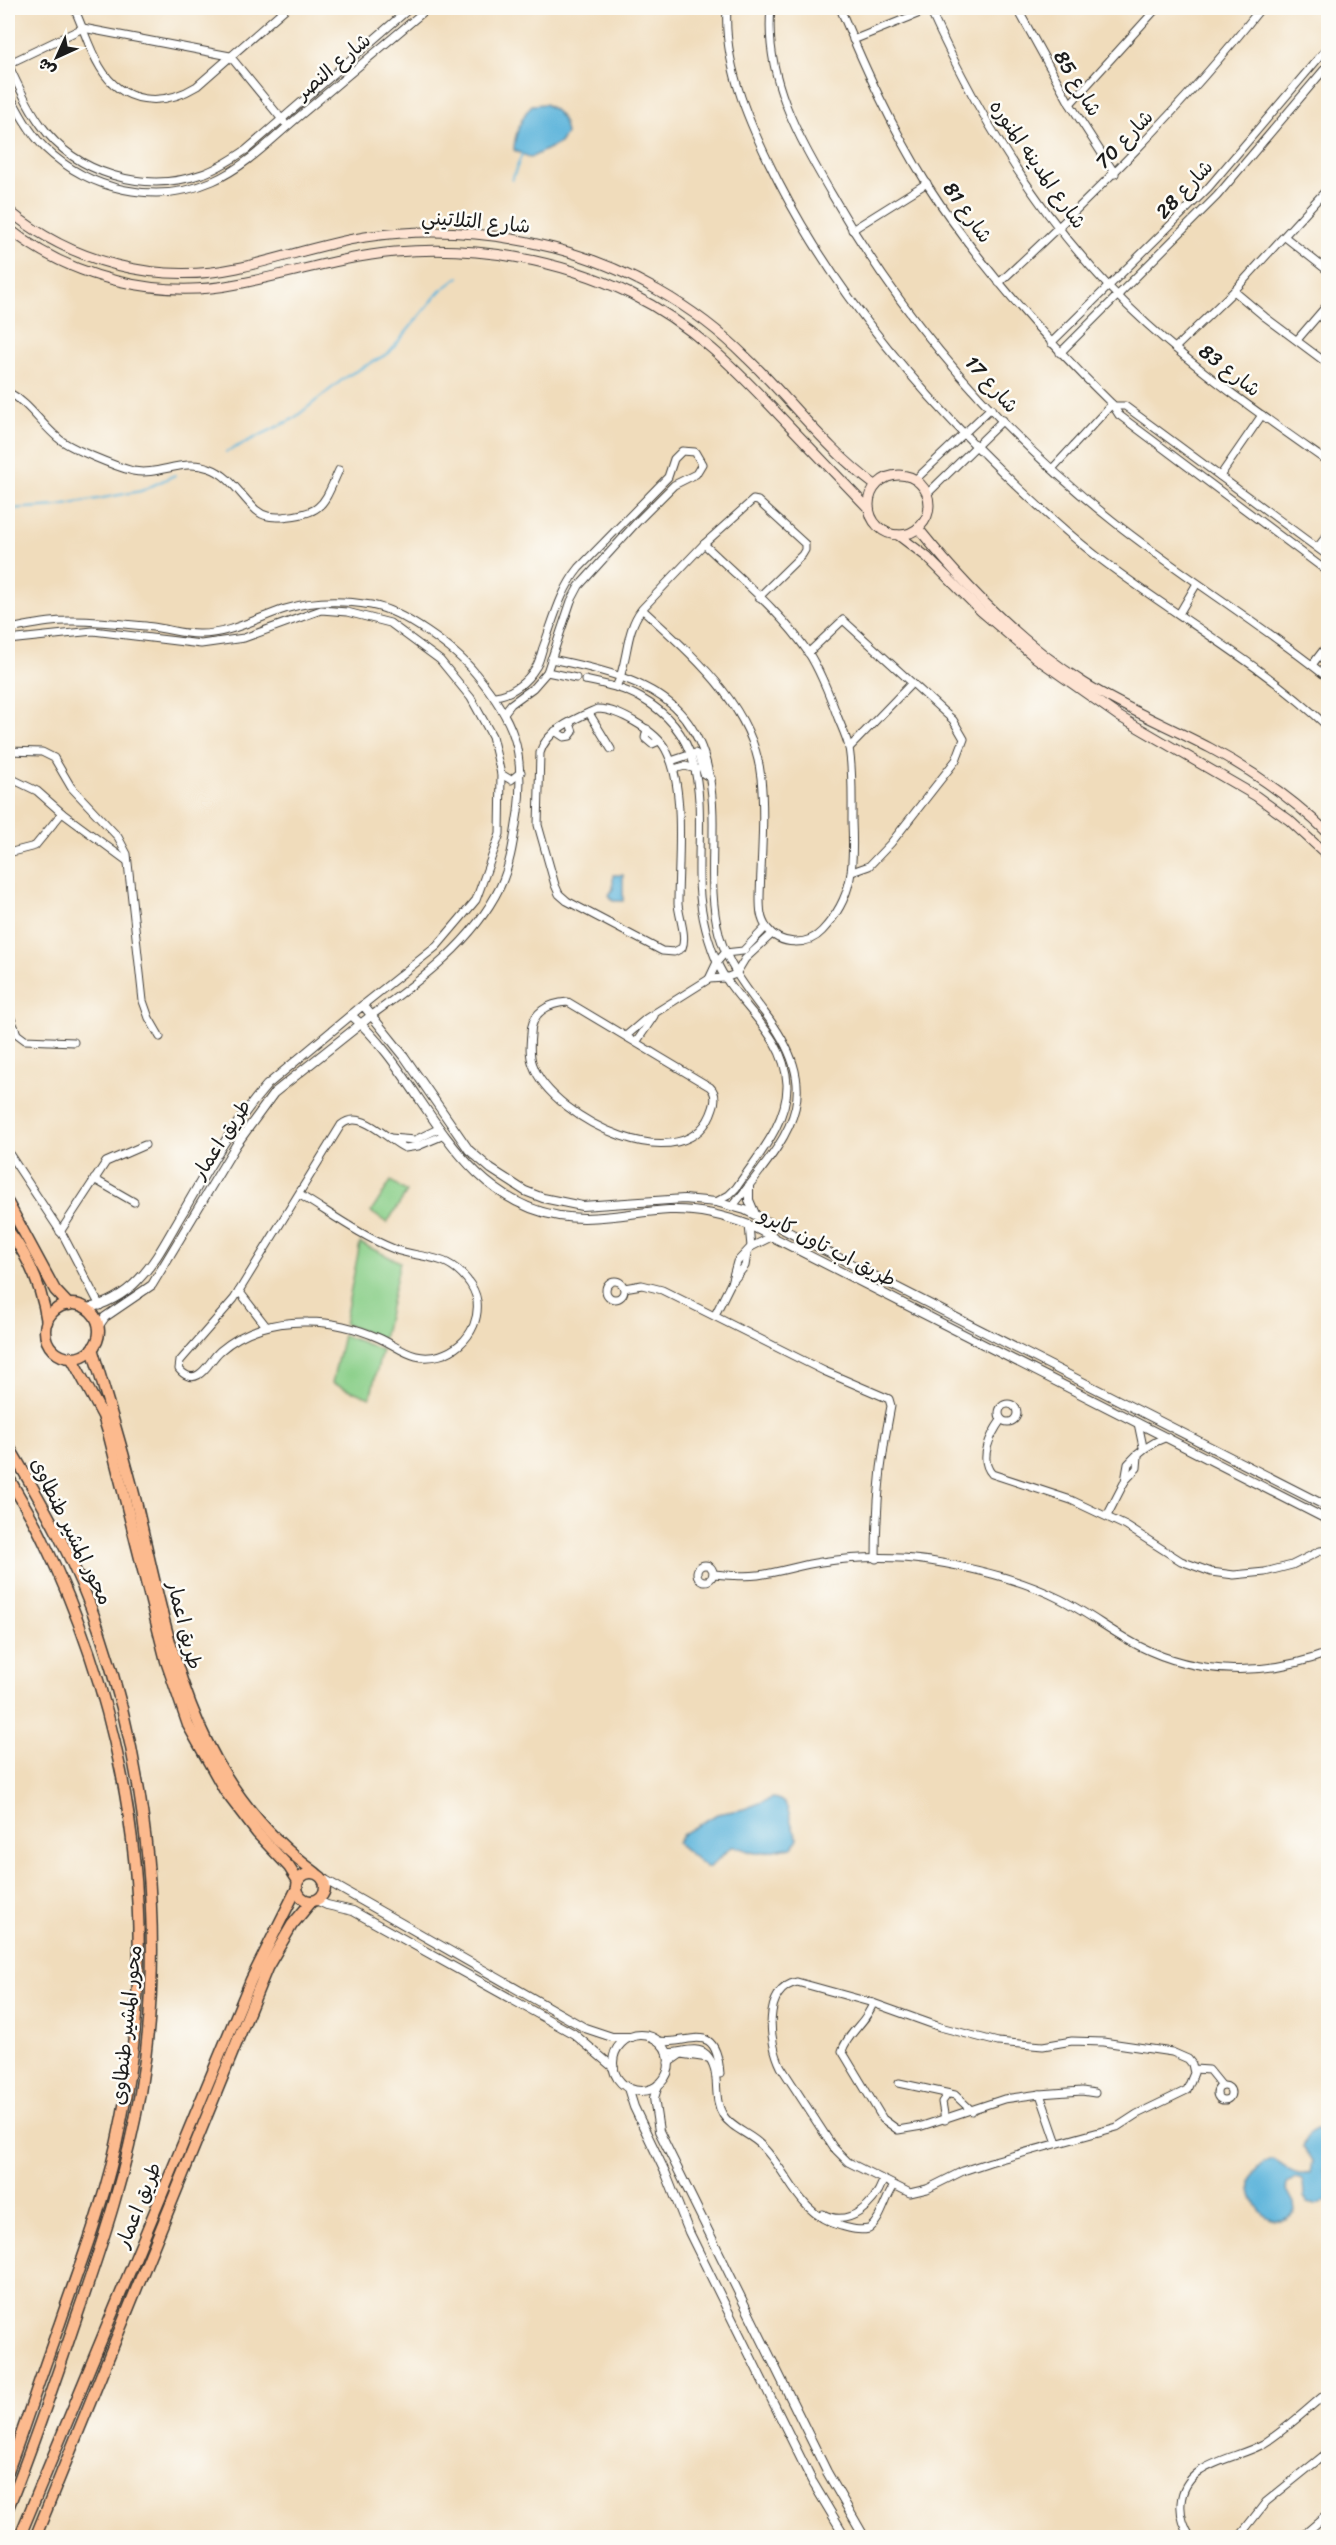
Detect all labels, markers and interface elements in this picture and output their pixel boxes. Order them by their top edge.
street label: شارع النصر [286,24,379,110]
north arrow [27,27,87,87]
street label: شارع 85 [1044,43,1111,123]
text: ش [30,51,63,84]
street label: شارع المدينه المنوره [980,92,1095,237]
street label: شارع 70 [1087,101,1162,178]
street label: شارع 28 [1147,151,1222,227]
street label: شارع 81 [933,174,1002,251]
street label: شارع التلاتيني [420,199,532,244]
street label: شارع 83 [1191,335,1269,406]
street label: شارع 17 [956,347,1028,421]
street label: طريق اعمار [182,1092,261,1188]
street label: طريق اب تاون كايرو [751,1197,903,1297]
street label: محور المشير طنطاوى [21,1451,123,1611]
street label: طريق اعمار [156,1576,212,1673]
street label: محور المشير طنطاوى [101,1943,152,2107]
street label: طريق اعمار [105,2157,172,2255]

